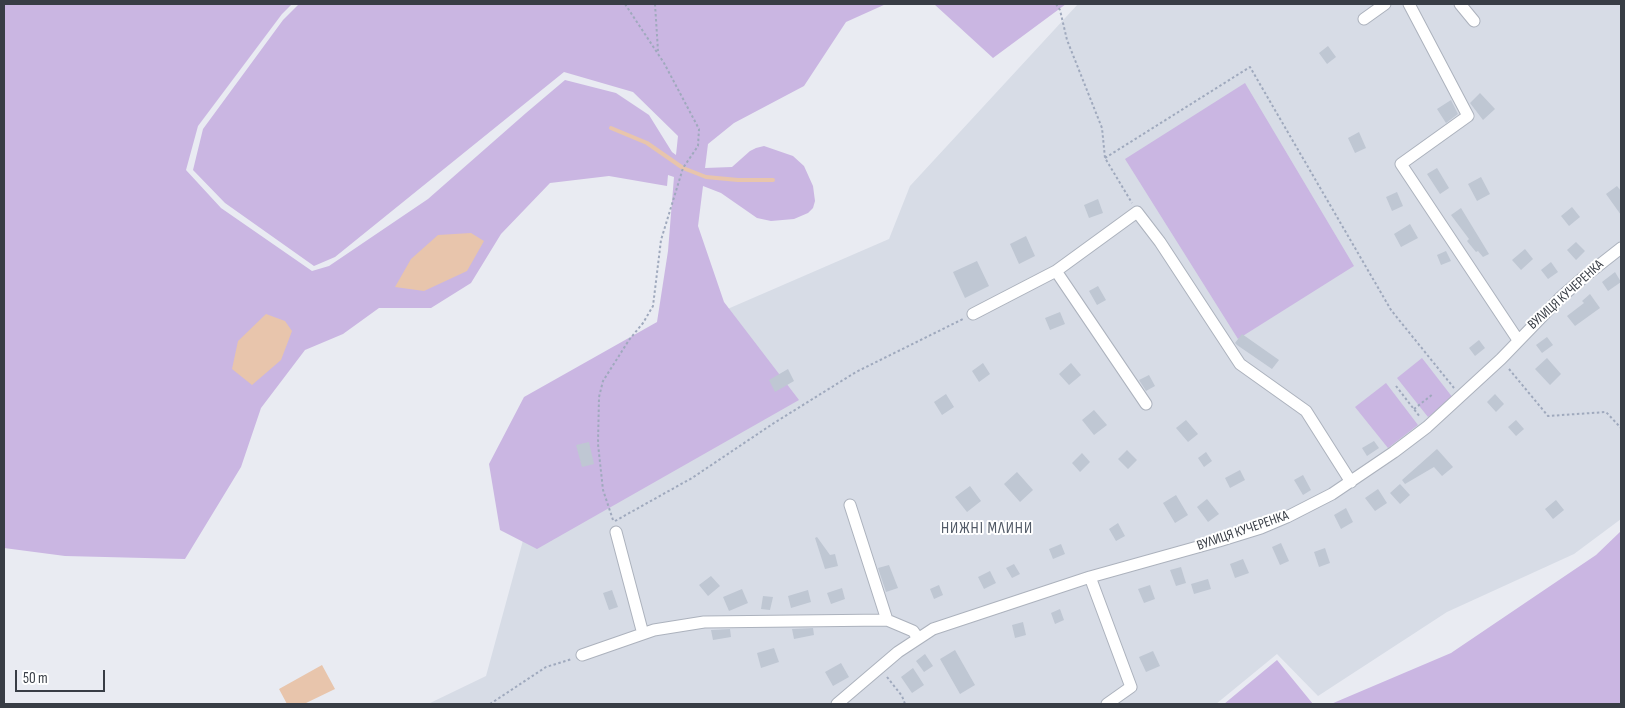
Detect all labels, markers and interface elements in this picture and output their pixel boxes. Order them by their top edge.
street label: ВУЛИЦЯ КУЧЕРЕНКА [1525,257,1607,333]
street label: ВУЛИЦЯ КУЧЕРЕНКА [1195,507,1291,555]
district label: НИЖНІ МЛИНИ [940,519,1034,539]
scale bar [18,660,108,692]
text: 50 m [23,669,48,688]

